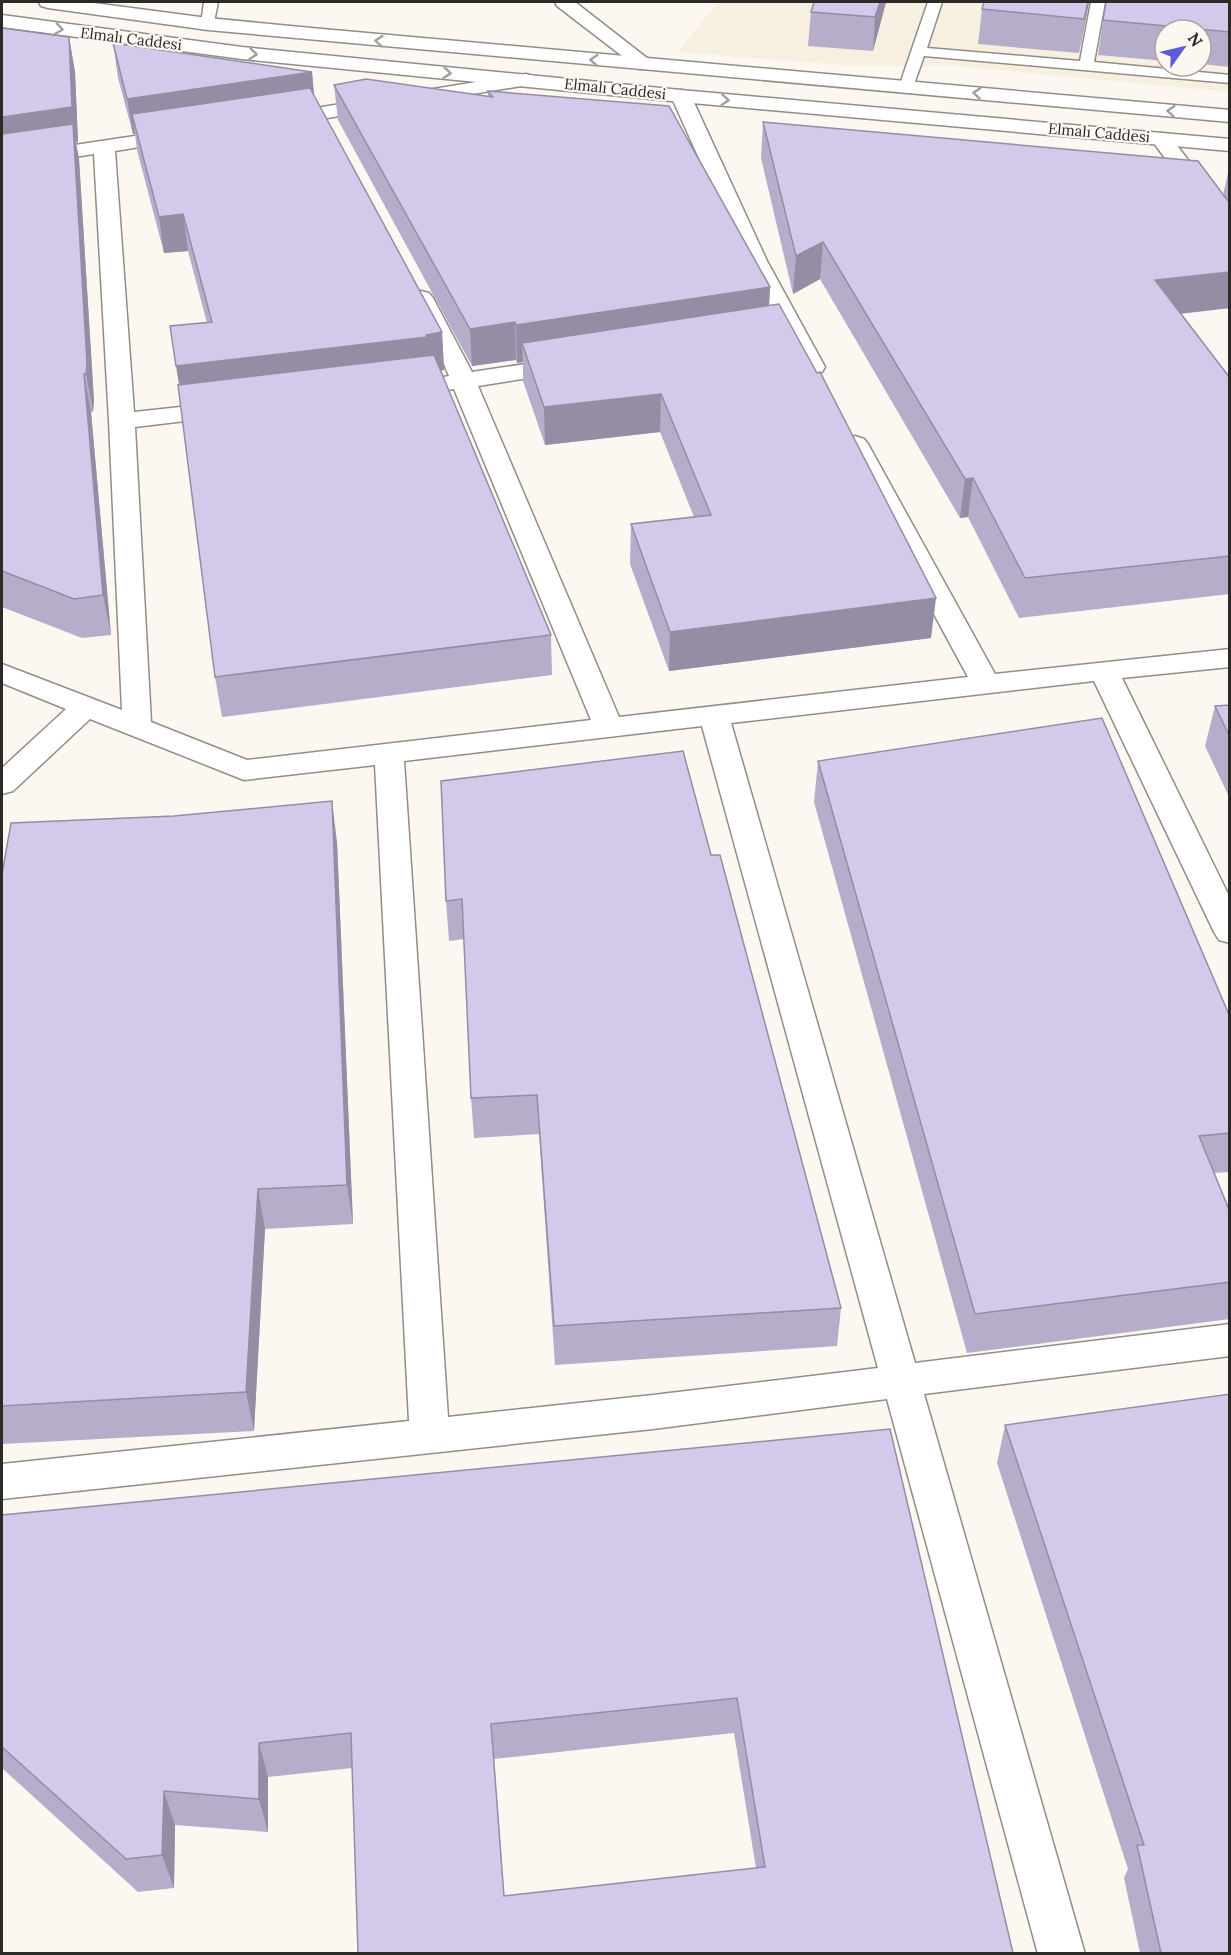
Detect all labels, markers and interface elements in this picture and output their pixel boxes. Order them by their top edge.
north arrow [1153,18,1213,78]
one-way arrow [55,23,64,35]
street label: Elmalı Caddesi [79,23,183,54]
text: N [1184,29,1207,50]
one-way arrow [375,35,384,48]
one-way arrow [248,47,257,60]
one-way arrow [590,54,599,67]
one-way arrow [442,66,451,78]
street label: Elmalı Caddesi [563,74,667,103]
one-way arrow [972,87,982,100]
one-way arrow [720,93,729,106]
one-way arrow [1167,104,1176,117]
street label: Elmalı Caddesi [1047,119,1151,146]

